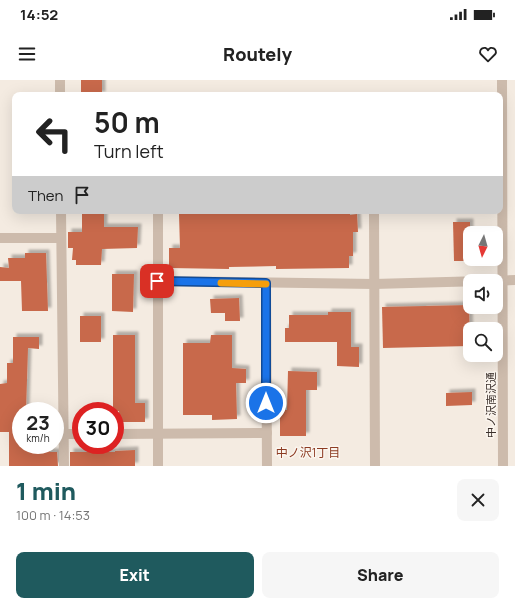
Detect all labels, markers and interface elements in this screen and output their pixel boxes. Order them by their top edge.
text: 14:52 [20,4,58,25]
text: Routely [223,42,292,66]
icon: menu [16,43,38,65]
icon: heart [477,43,499,65]
text: 50 m [94,103,160,141]
icon: left [28,108,80,160]
text: Turn left [94,139,164,163]
icon: arrive [71,184,93,206]
text: Then [28,185,63,206]
north arrow [463,226,503,266]
map controls [463,226,503,362]
pin [140,264,174,298]
icon: arrive [146,270,168,292]
button: sound [463,274,503,314]
button: search [463,322,503,362]
street label: 中ノ沢南沢通 [483,372,498,438]
position arrow [245,382,287,424]
speed limit sign: 30 [72,402,124,454]
text: 23 [26,409,50,436]
text: km/h [26,431,50,445]
district label: 中ノ沢1丁目 [276,444,340,461]
text: 1 min [16,474,76,507]
button: close [457,479,499,521]
text: 100 m · 14:53 [16,506,90,524]
button: Exit [16,552,254,598]
button: Share [262,552,499,598]

